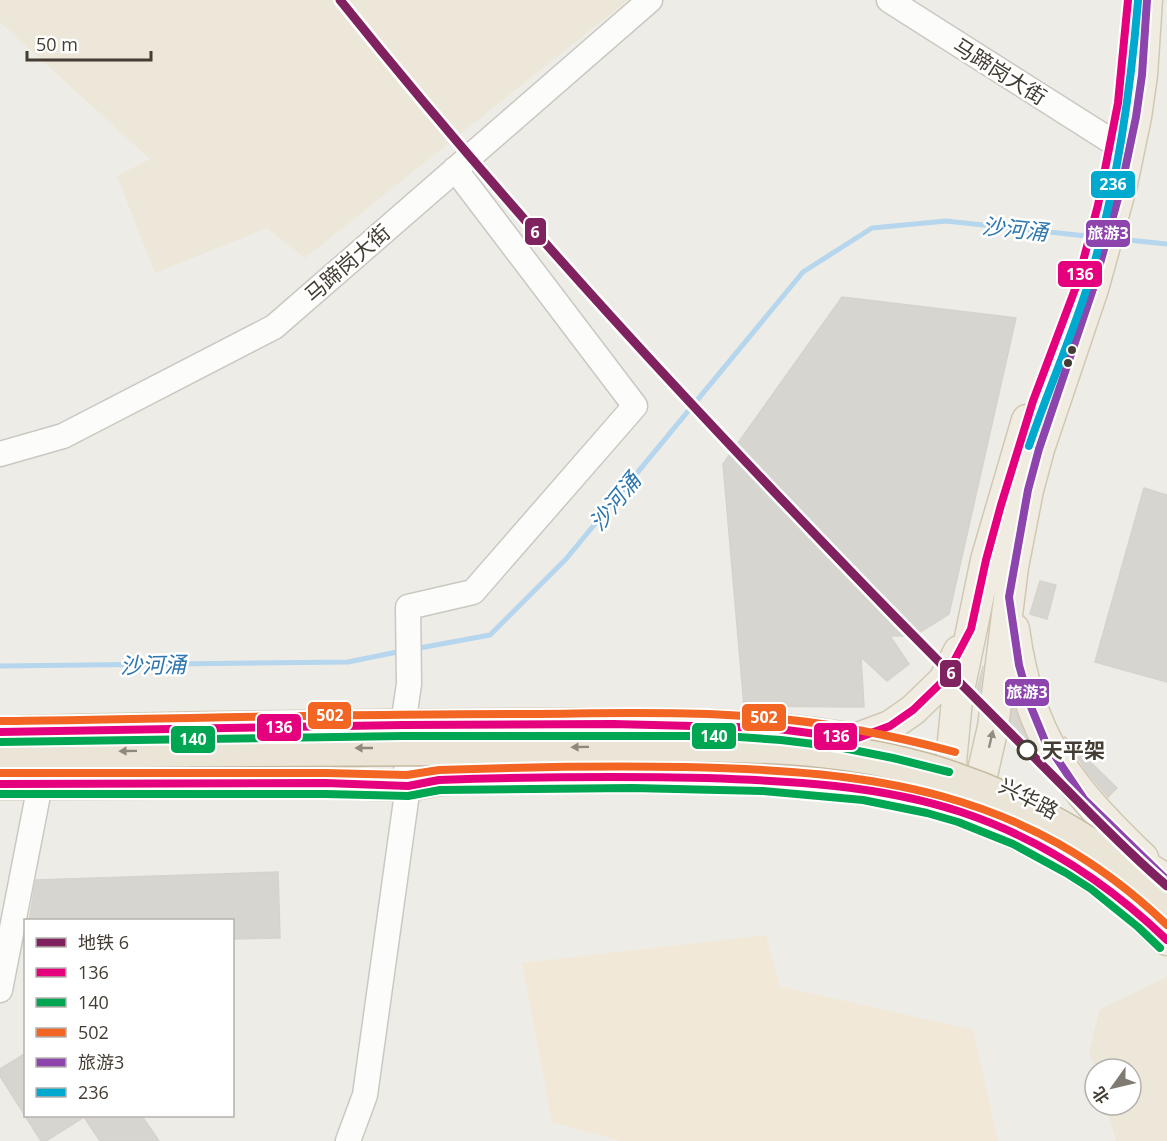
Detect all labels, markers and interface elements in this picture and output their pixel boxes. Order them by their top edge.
scale bar [27,24,152,62]
street label: 马蹄岗大街 [948,31,1052,111]
text: 50 m [36,32,78,56]
line badge: 236 [1090,170,1136,199]
text: 236 [1099,173,1127,195]
water label: 沙河涌 [981,210,1052,247]
line badge: 6 [524,217,547,246]
street label: 马蹄岗大街 [298,218,396,308]
line badge: 旅游3 [1085,219,1131,248]
text: 6 [530,221,540,243]
text: 旅游3 [1087,222,1129,244]
line badge: 136 [1057,260,1103,288]
text: 136 [1066,263,1094,285]
unlabelled marker [1066,344,1078,356]
unlabelled marker [1062,357,1074,369]
water label: 沙河涌 [582,464,648,536]
water label: 沙河涌 [120,648,189,680]
line badge: 6 [939,659,962,688]
text: 6 [946,662,956,684]
line badge: 旅游3 [1004,678,1050,707]
text: 旅游3 [1006,681,1048,703]
line badge: 502 [307,701,352,730]
line badge: 502 [741,703,787,732]
text: 502 [316,704,344,726]
text: 502 [750,706,778,728]
line badge: 136 [256,713,302,742]
text: 136 [265,716,293,738]
line badge: 140 [691,722,737,750]
line badge: 136 [813,722,858,751]
line badge: 140 [170,725,216,754]
text: 140 [700,725,728,747]
text: 136 [822,725,850,747]
text: 140 [179,728,207,750]
one-way arrow [986,730,996,748]
place label: 天平架 [1042,736,1105,764]
marker: 天平架 [1017,740,1037,760]
one-way arrow [570,742,589,752]
one-way arrow [354,743,373,753]
one-way arrow [118,746,137,756]
street label: 兴华路 [995,771,1063,825]
legend [24,919,234,1117]
text: 地铁 6 [78,930,129,954]
text: 136 [78,960,109,984]
text: 140 [78,990,109,1014]
text: 502 [78,1020,109,1044]
text: 旅游3 [78,1050,124,1074]
north arrow [1083,1057,1143,1117]
text: 236 [78,1080,109,1104]
text: 北 [1087,1083,1114,1108]

